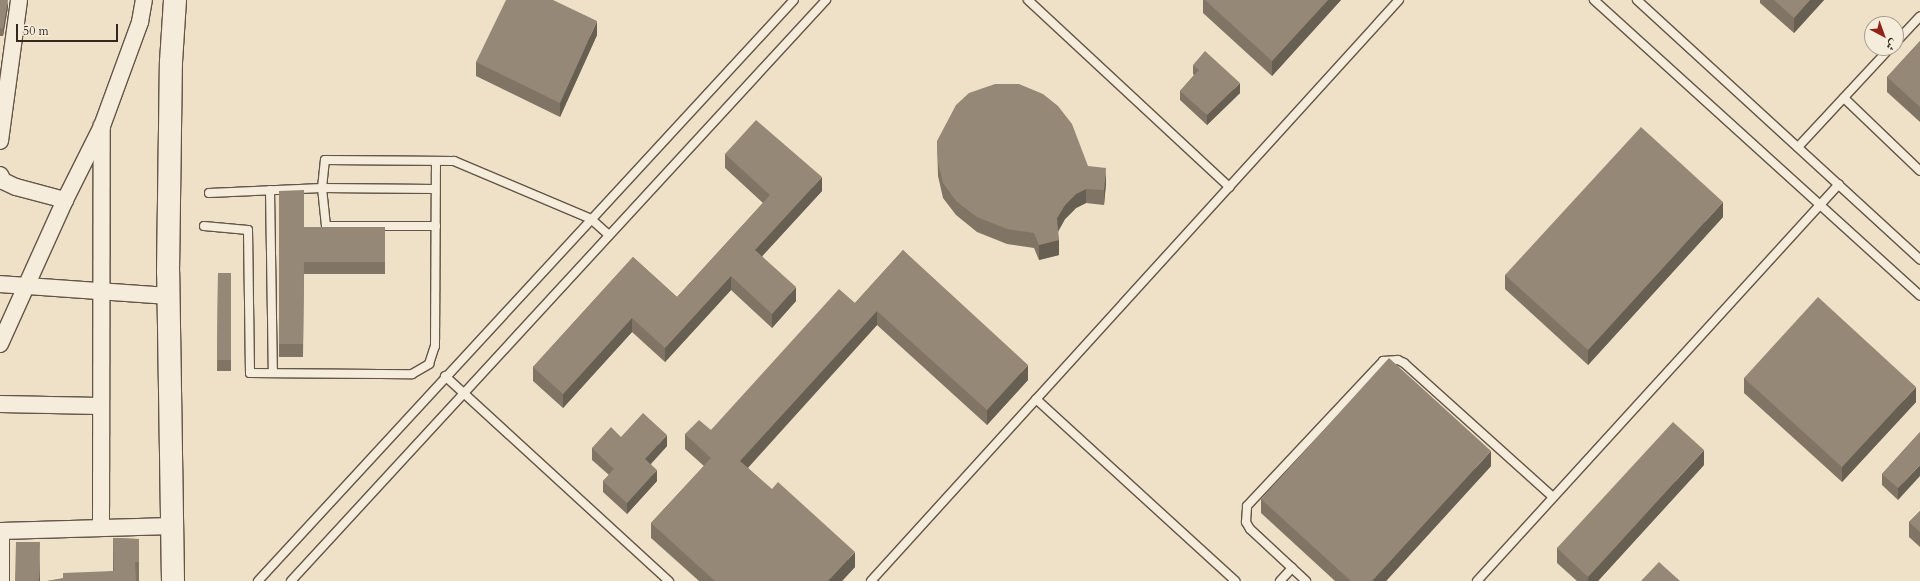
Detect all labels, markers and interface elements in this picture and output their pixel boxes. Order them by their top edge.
scale bar [18,16,120,42]
north arrow [1864,16,1904,56]
text: 50 m [23,23,49,39]
text: ش [1883,35,1901,54]

